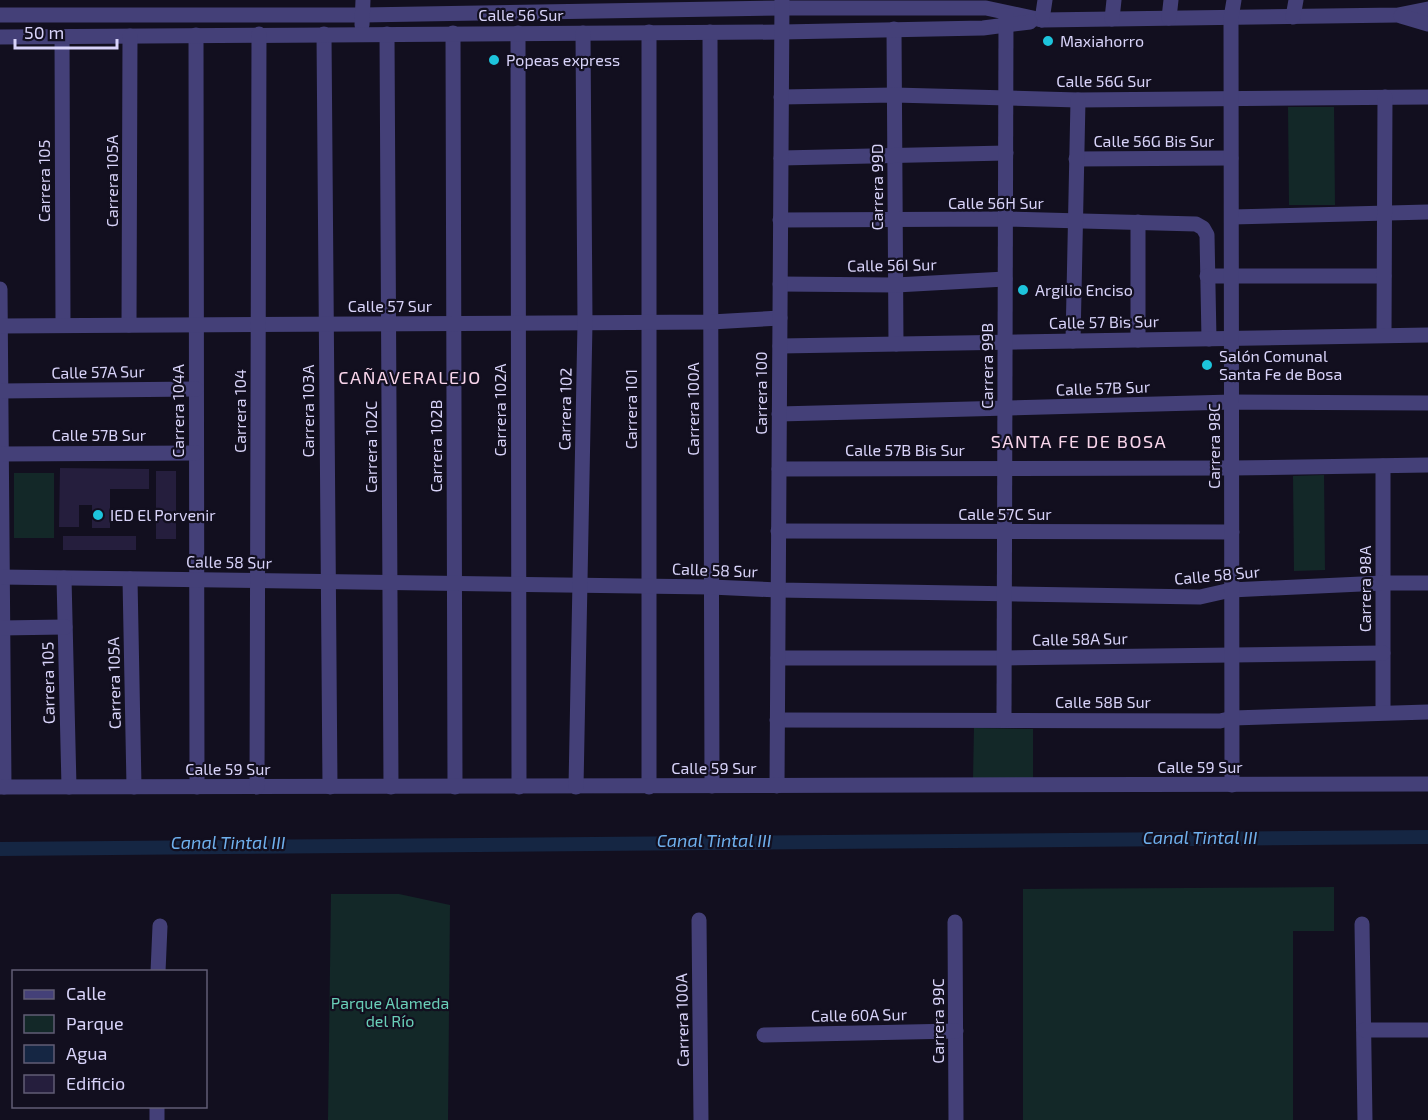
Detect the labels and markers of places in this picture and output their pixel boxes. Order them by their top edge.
place label: Maxiahorro [1060,31,1144,50]
marker: Maxiahorro [1041,34,1055,48]
place label: Popeas express [506,50,620,69]
marker: Popeas express [487,53,501,67]
place label: Argilio Enciso [1035,280,1133,299]
marker: Argilio Enciso [1016,283,1030,297]
place label: Salón Comunal Santa Fe de Bosa [1219,346,1342,383]
marker: Salón Comunal Santa Fe de Bosa [1200,358,1214,372]
place label: IED El Porvenir [110,505,216,524]
marker: IED El Porvenir [91,508,105,522]

